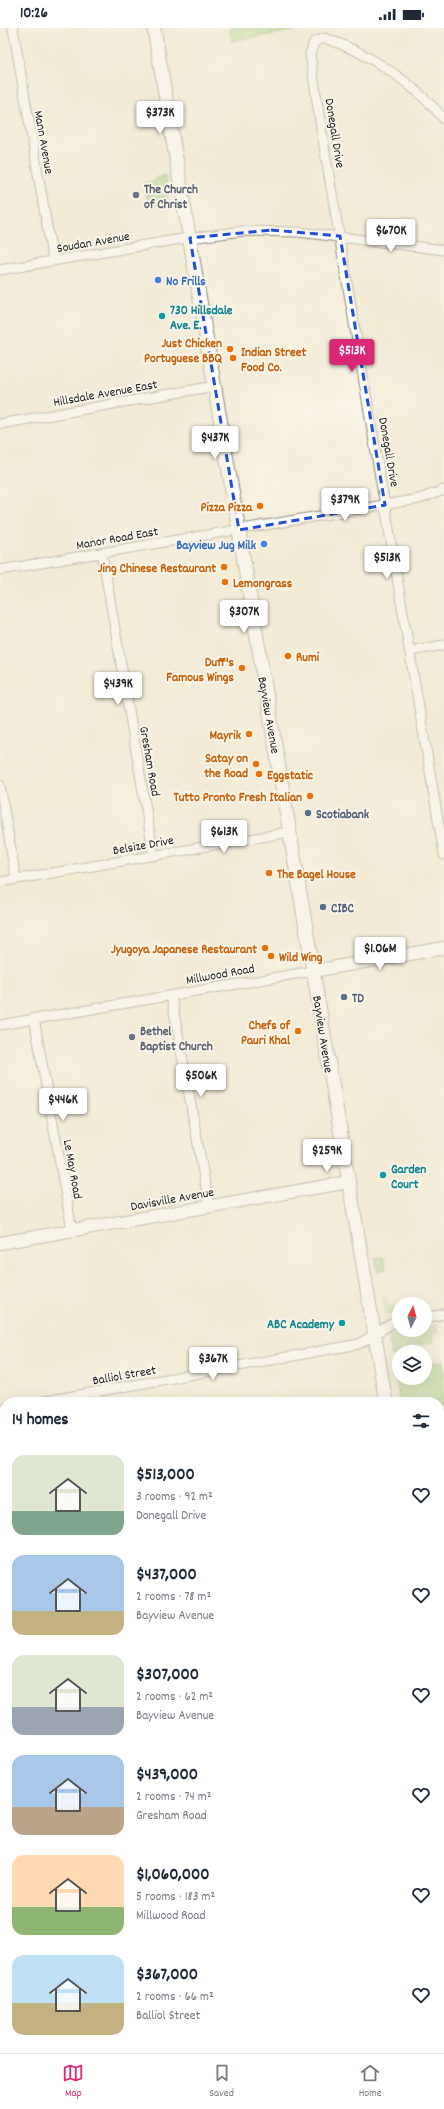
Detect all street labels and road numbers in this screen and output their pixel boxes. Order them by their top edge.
street label: Donegall Drive [319,97,348,170]
street label: Mann Avenue [28,109,58,176]
street label: Soudan Avenue [55,228,132,259]
street label: Hillsdale Avenue East [52,376,159,413]
street label: Donegall Drive [372,416,403,489]
street label: Manor Road East [75,523,160,556]
street label: Bayview Avenue [251,675,284,756]
street label: Gresham Road [133,725,164,798]
street label: Belsize Drive [111,832,176,861]
street label: Millwood Road [185,960,256,991]
street label: Bayview Avenue [306,994,337,1075]
street label: Le May Road [57,1138,86,1201]
street label: Davisville Avenue [129,1184,216,1217]
street label: Balliol Street [91,1361,158,1391]

